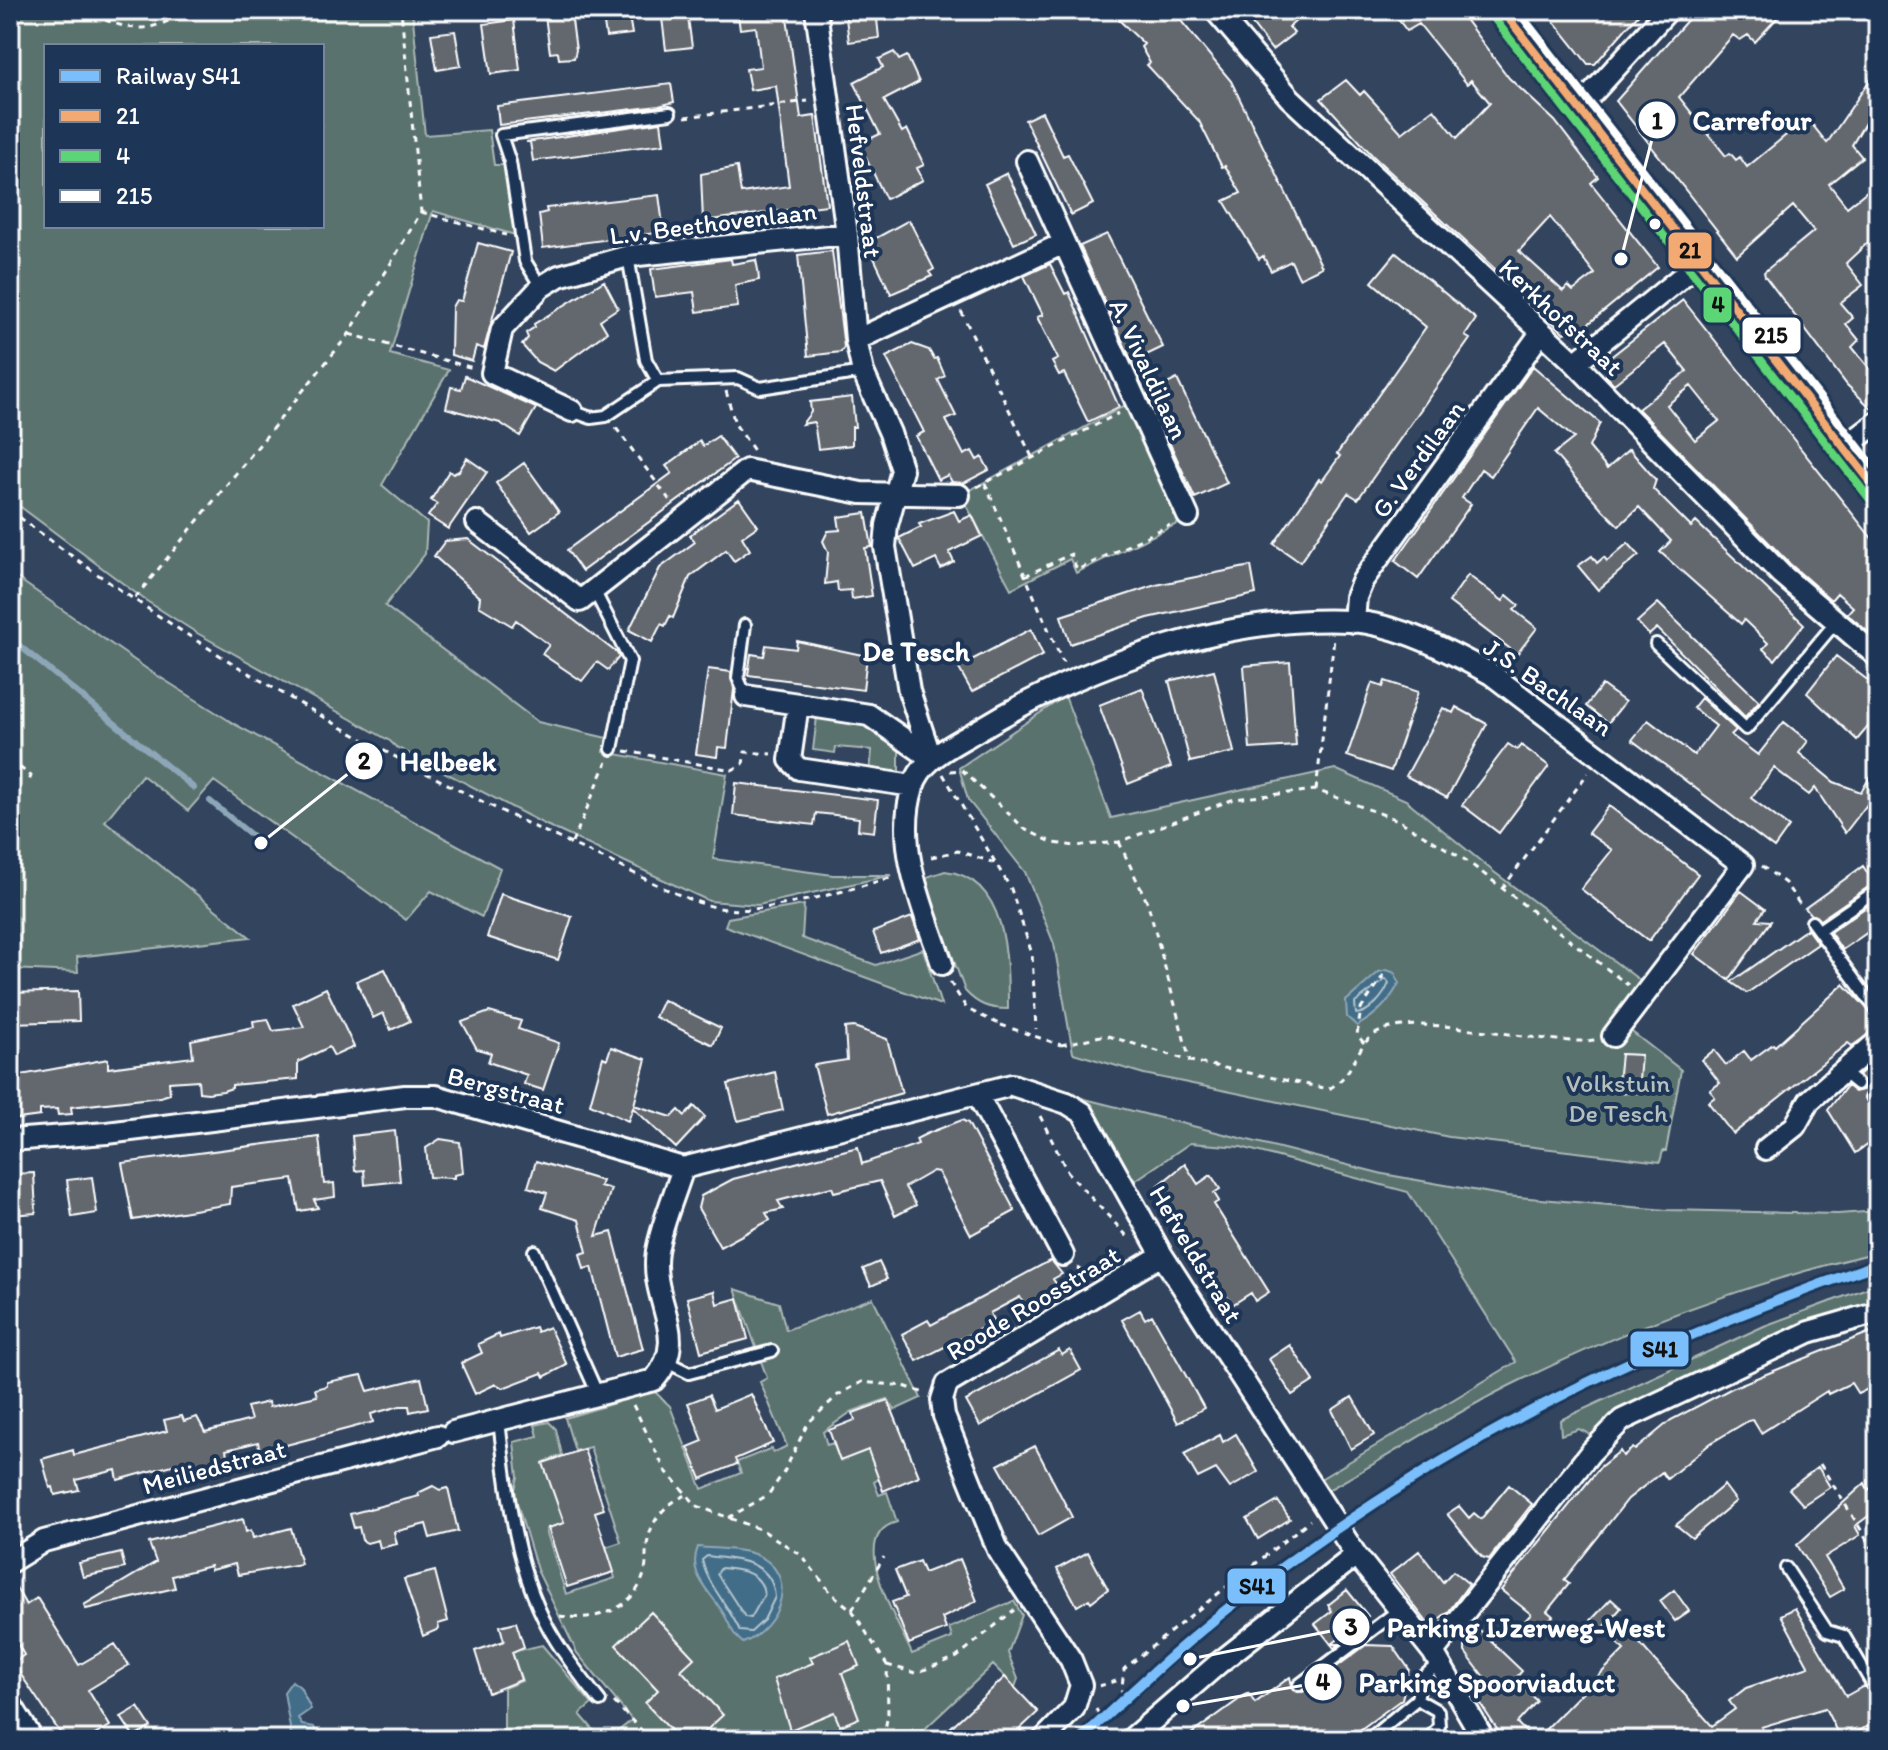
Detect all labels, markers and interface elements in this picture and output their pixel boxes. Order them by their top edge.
legend [44,44,324,228]
text: Railway S41 [116,61,241,90]
callout: Carrefour [1637,94,1828,146]
text: 21 [116,101,140,130]
street label: Hefveldstraat [839,102,889,260]
text: Carrefour [1692,103,1812,137]
text: 1 [1651,106,1663,135]
text: 4 [116,141,130,170]
text: 215 [116,181,152,210]
street label: L.v. Beethovenlaan [608,194,819,252]
unlabelled marker [1647,216,1663,232]
line badge: 21 [1667,231,1713,270]
text: 21 [1679,237,1702,264]
street label: Kerkhofstraat [1492,251,1630,383]
line badge: 4 [1702,286,1733,324]
text: 4 [1711,291,1725,318]
street label: A. Vivaldilaan [1103,294,1196,444]
line badge: 215 [1741,316,1802,355]
text: 215 [1754,322,1788,349]
street label: G. Verdilaan [1365,394,1472,524]
street label: J.S. Bachlaan [1477,631,1619,743]
district label: De Tesch [862,634,971,668]
callout: Helbeek [344,735,513,787]
text: Helbeek [400,744,497,778]
text: 2 [358,746,371,775]
street label: Bergstraat [444,1059,568,1121]
park label: Volkstuin De Tesch [1566,1067,1670,1129]
street label: Hefveldstraat [1142,1179,1250,1329]
street label: Roode Roosstraat [940,1238,1126,1367]
line badge: S41 [1629,1330,1690,1368]
text: S41 [1642,1336,1679,1363]
street label: Meiliedstraat [139,1432,289,1501]
line badge: S41 [1226,1567,1287,1605]
text: S41 [1239,1573,1276,1600]
callout: Parking IJzerweg-West [1331,1601,1680,1653]
text: Parking IJzerweg-West [1387,1610,1666,1644]
text: 3 [1344,1612,1358,1641]
callout: Parking Spoorviaduct [1303,1656,1632,1708]
text: Parking Spoorviaduct [1359,1665,1616,1699]
text: 4 [1316,1667,1331,1696]

